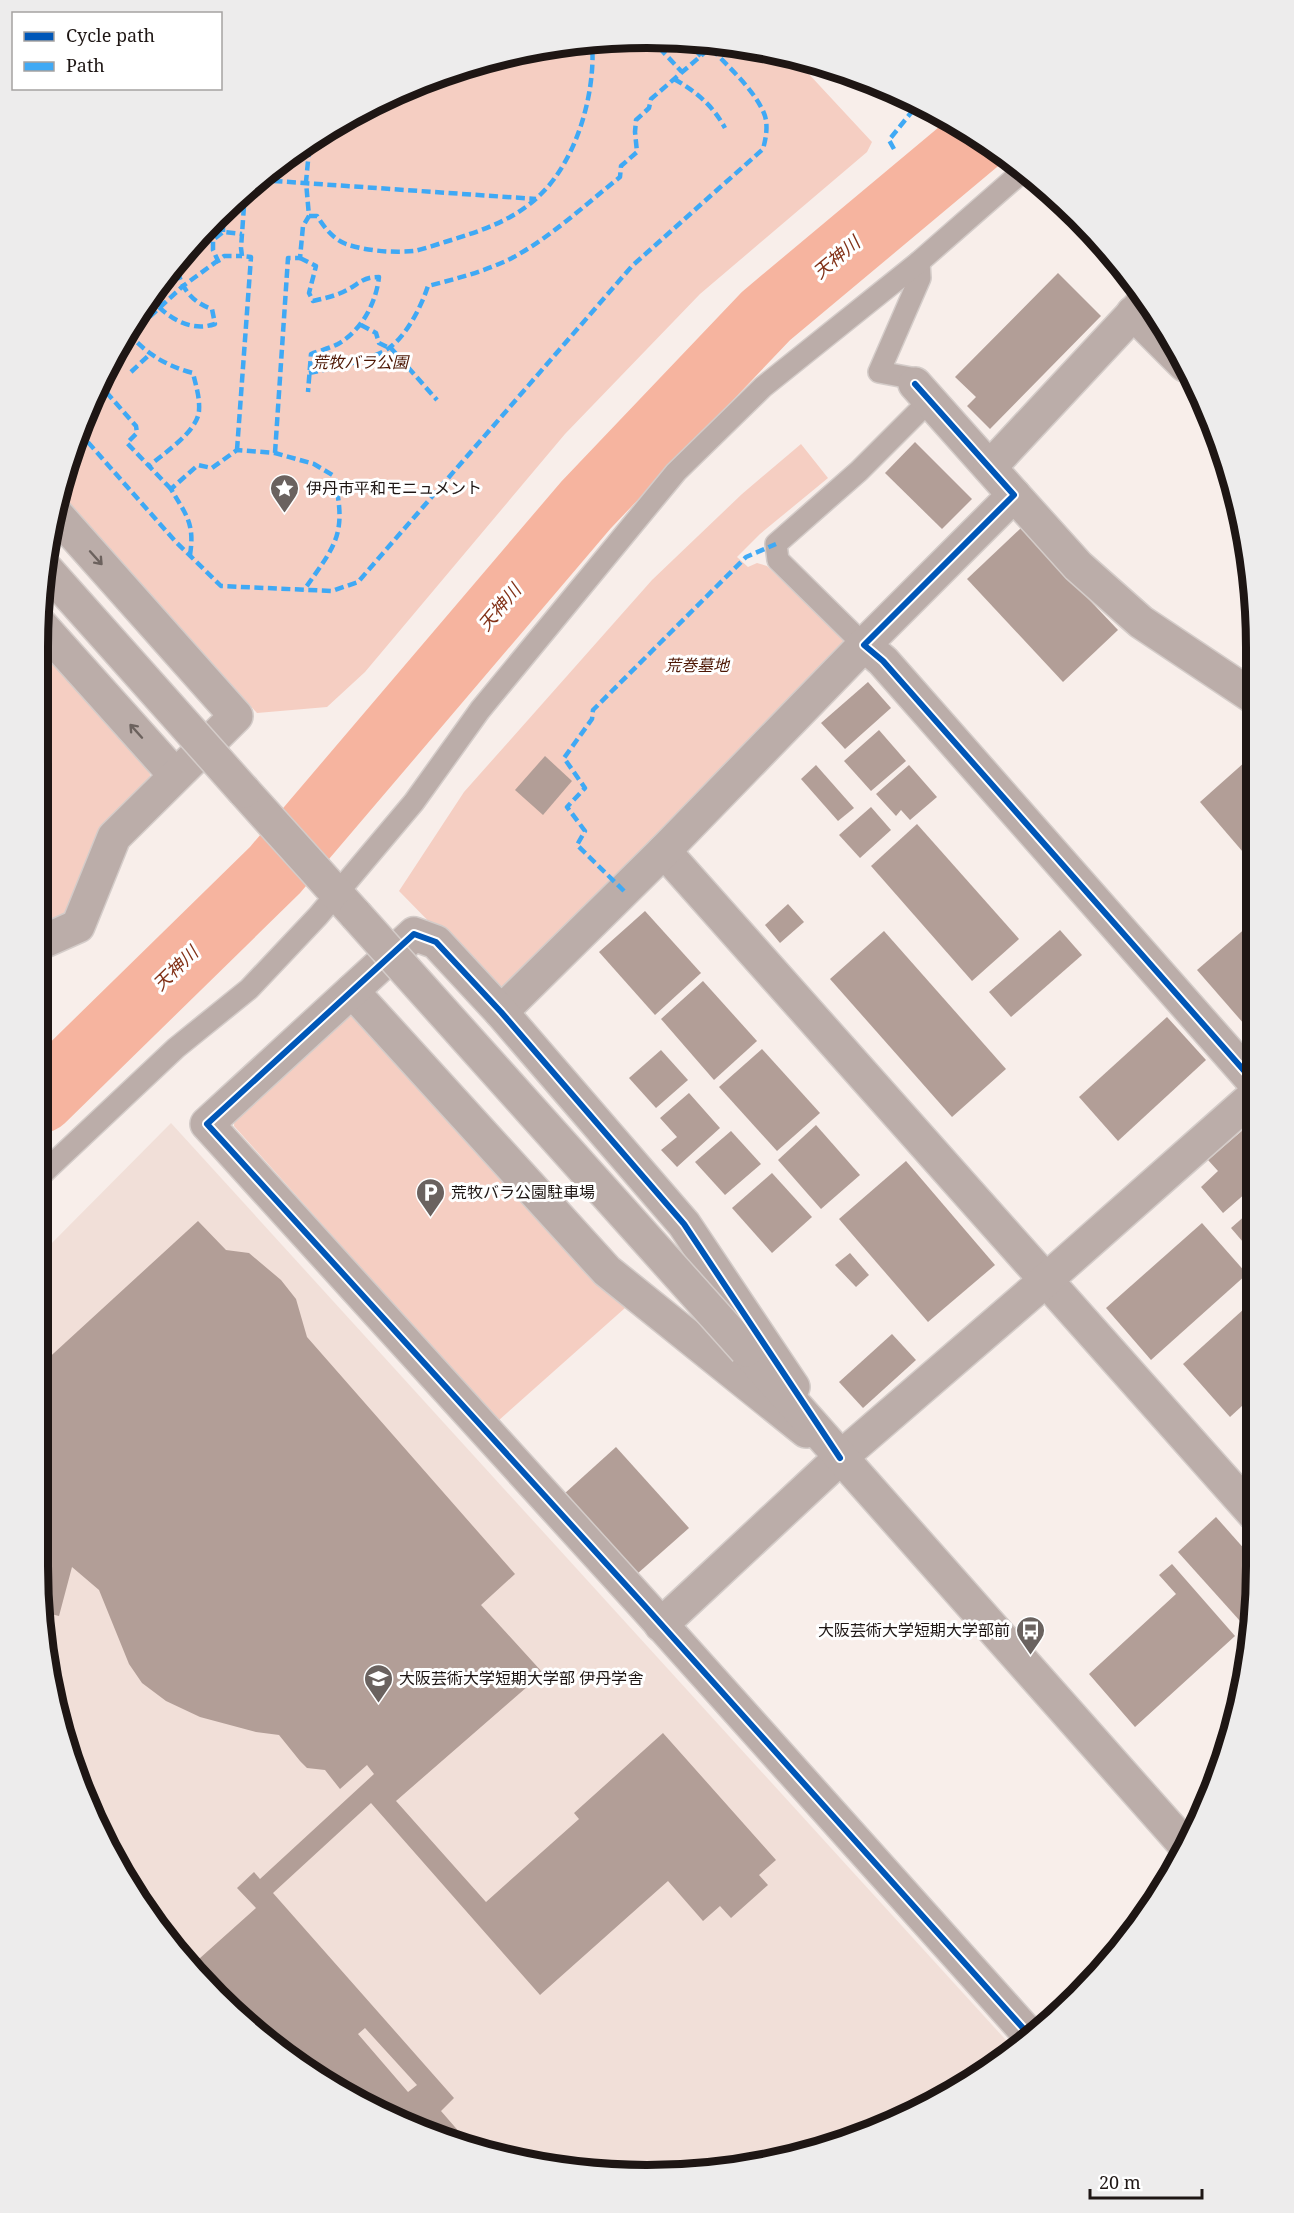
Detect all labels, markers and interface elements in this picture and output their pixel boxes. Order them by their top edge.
legend [12,12,222,90]
text: Cycle path [66,23,155,47]
text: Path [66,53,105,77]
water label: 天神川 [808,229,866,284]
park label: 荒牧バラ公園 [312,351,410,373]
place icon: 伊丹市平和モニュメント [269,472,301,514]
place label: 伊丹市平和モニュメント [306,477,482,499]
one-way arrow [89,550,103,565]
water label: 天神川 [472,577,527,635]
park label: 荒巻墓地 [665,654,731,676]
one-way arrow [129,724,143,739]
water label: 天神川 [147,939,204,995]
parking icon: 荒牧バラ公園駐車場 [414,1176,446,1218]
place label: 荒牧バラ公園駐車場 [451,1181,595,1203]
bus stop icon: 大阪芸術大学短期大学部前 [1015,1614,1047,1656]
place label: 大阪芸術大学短期大学部前 [818,1619,1010,1641]
school or university icon: 大阪芸術大学短期大学部 伊丹学舎 [362,1662,394,1704]
place label: 大阪芸術大学短期大学部 伊丹学舎 [399,1667,643,1689]
scale bar [1090,2162,1202,2200]
text: 20 m [1099,2170,1141,2194]

